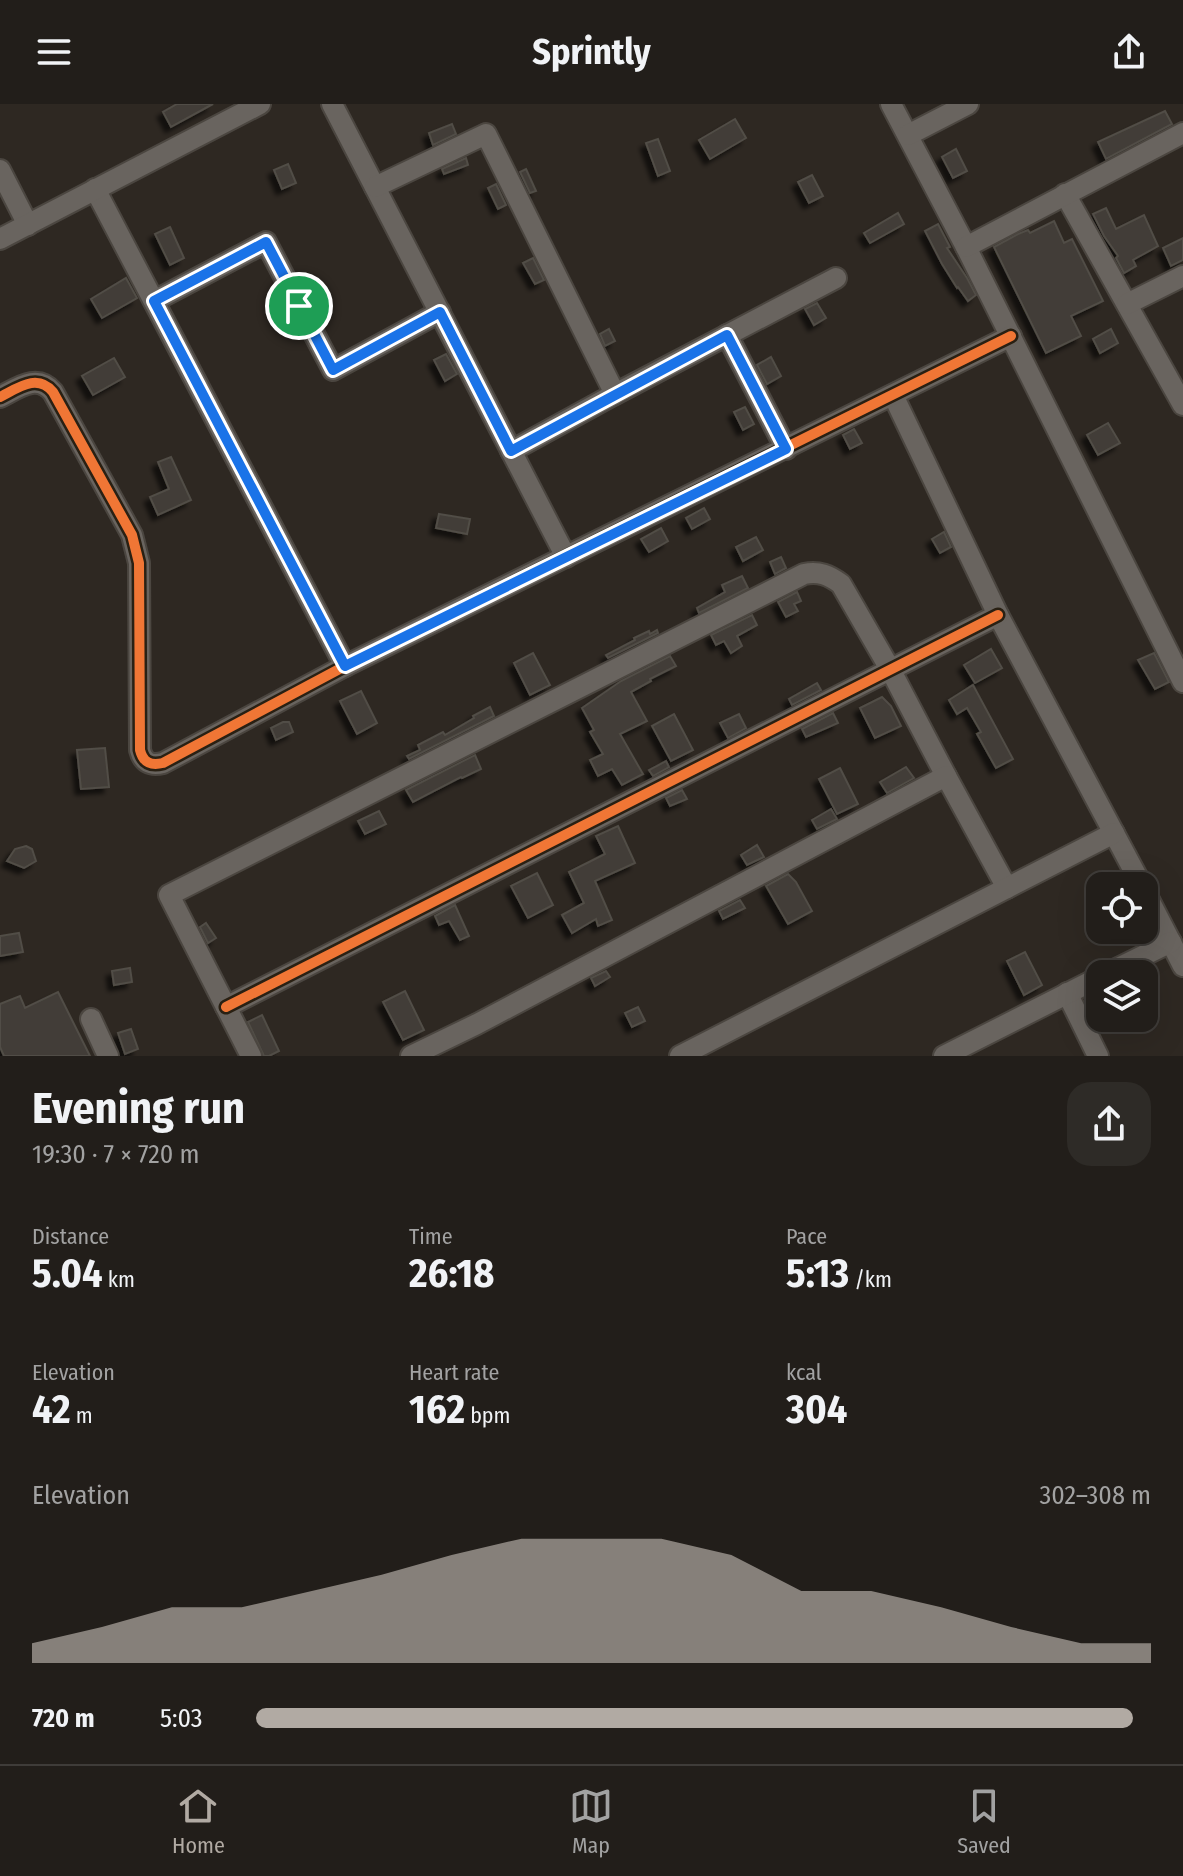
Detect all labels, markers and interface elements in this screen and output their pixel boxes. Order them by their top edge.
icon: menu [32,30,76,74]
text: Sprintly [532,30,651,74]
icon: share [1107,30,1151,74]
pin [265,272,333,340]
icon: arrive [277,284,321,328]
map controls [1086,872,1158,1032]
button: locate [1086,872,1158,944]
button: layers [1086,960,1158,1032]
text: Evening run [32,1082,245,1135]
button: share [1067,1082,1151,1166]
text: 19:30 · 7 × 720 m [32,1139,199,1170]
text: Distance [32,1223,109,1250]
text: Time [409,1223,453,1250]
text: Pace [786,1223,827,1250]
text: 5.04 [32,1250,103,1298]
text: 26:18 [409,1250,494,1298]
text: 5:13 [786,1250,849,1298]
text: km [103,1266,135,1293]
text: /km [849,1266,892,1293]
text: Elevation [32,1359,115,1386]
text: Heart rate [409,1359,499,1386]
text: kcal [786,1359,822,1386]
text: 42 [32,1386,71,1434]
text: 162 [409,1386,465,1434]
text: 304 [786,1386,847,1434]
text: m [71,1402,93,1429]
text: bpm [465,1402,511,1429]
text: Elevation [32,1480,130,1511]
text: 302–308 m [1039,1480,1151,1511]
text: 720 m [32,1703,95,1734]
text: 5:03 [160,1703,202,1734]
tab: Home [172,1784,225,1859]
tab: Map [569,1784,613,1859]
tab: Saved [957,1784,1011,1859]

